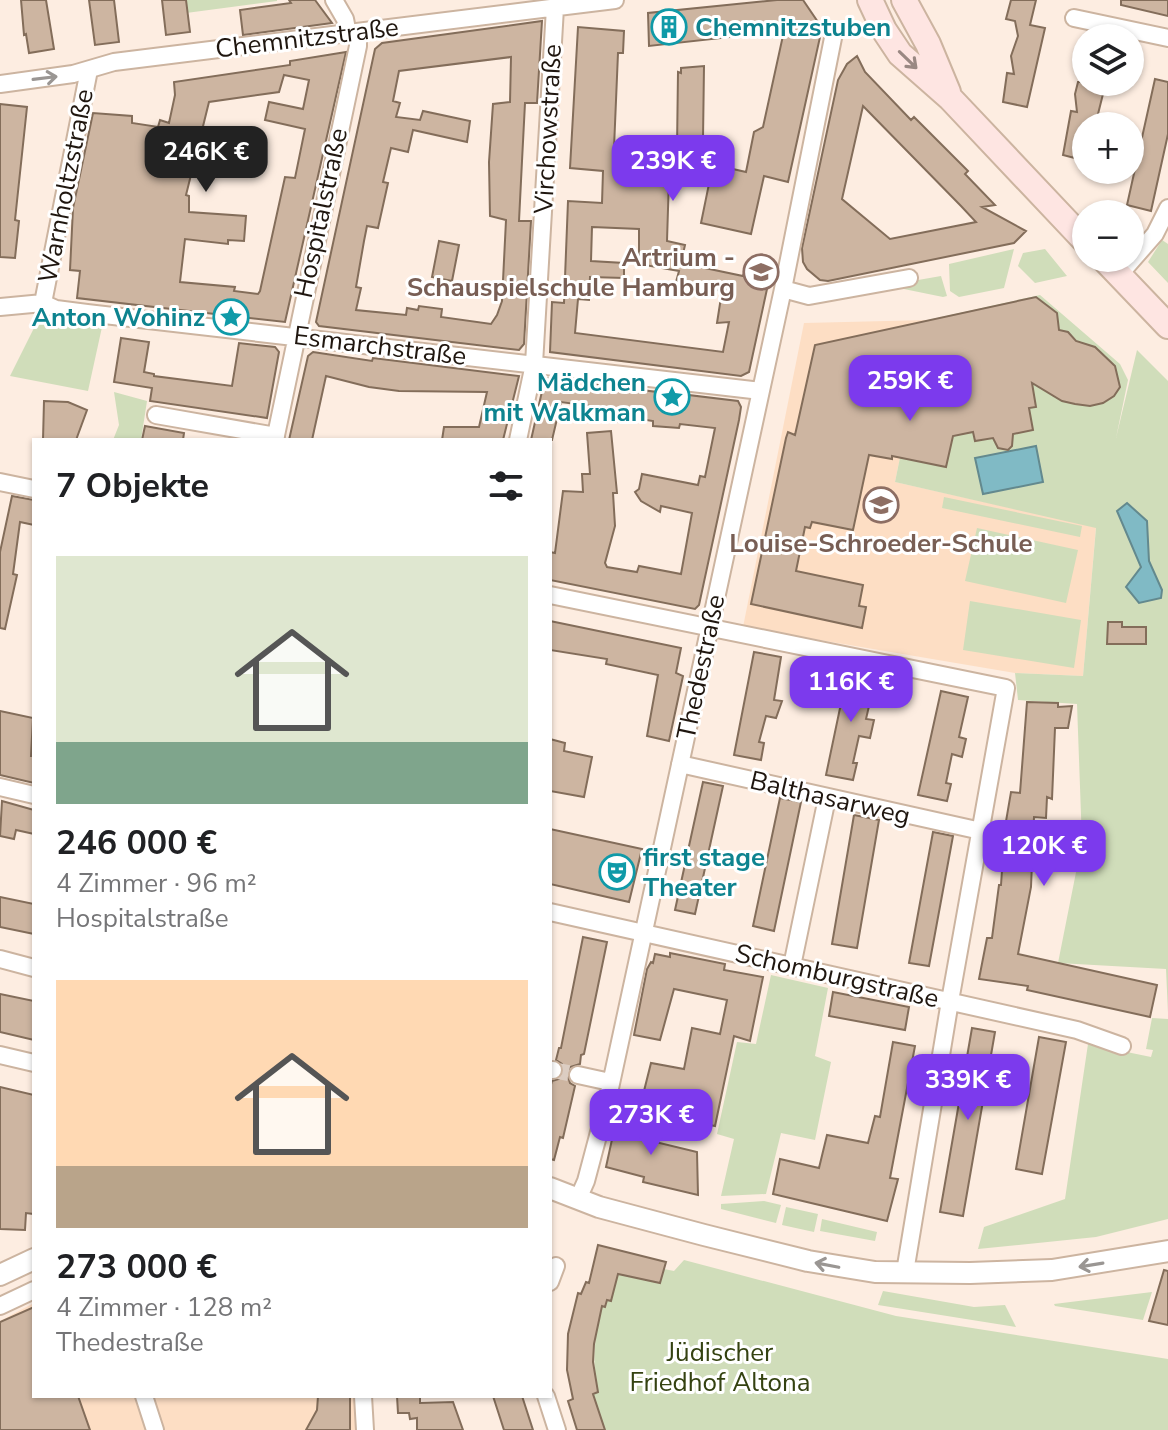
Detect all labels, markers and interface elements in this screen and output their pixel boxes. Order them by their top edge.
building icon: Chemnitzstuben [650,8,688,46]
street label: Chemnitzstraße [213,9,401,67]
place label: Chemnitzstuben [695,10,891,45]
map controls [1072,24,1144,272]
button: layers [1072,24,1144,96]
street label: Virchowstraße [526,43,570,216]
one-way arrow [898,51,918,70]
one-way arrow [32,70,57,85]
street label: Warnholtzstraße [30,86,102,286]
button: + [1072,112,1144,184]
street label: Hospitalstraße [286,125,356,301]
pin: 246K € [141,126,271,194]
text: 246K € [163,134,249,169]
pin: 239K € [608,135,738,203]
text: 239K € [630,143,716,178]
button: − [1072,200,1144,272]
place label: Artrium - Schauspielschule Hamburg [407,240,735,305]
school or university icon: Artrium - Schauspielschule Hamburg [742,253,780,291]
place icon: Anton Wohinz [212,298,250,336]
place label: Anton Wohinz [32,300,205,335]
street label: Esmarchstraße [292,318,468,374]
pin: 259K € [845,355,975,423]
text: 259K € [867,363,953,398]
place label: Mädchen mit Walkman [483,365,646,430]
place icon: Mädchen mit Walkman [653,378,691,416]
text: 7 Objekte [56,463,209,509]
icon: filters [484,464,528,508]
school or university icon: Louise-Schroeder-Schule [862,486,900,524]
place label: Louise-Schroeder-Schule [729,526,1033,561]
street label: Thedestraße [669,591,733,743]
icon: home [220,608,364,752]
pin: 116K € [786,656,916,724]
text: 116K € [808,664,894,699]
street label: Balthasarweg [746,763,914,833]
text: 246 000 € [56,820,217,866]
pin: 120K € [979,820,1109,888]
text: 120K € [1001,828,1087,863]
place label: first stage Theater [643,840,765,905]
theatre icon: first stage Theater [598,853,636,891]
text: 4 Zimmer · 96 m² [56,866,257,901]
text: Hospitalstraße [56,901,229,936]
street label: Schomburgstraße [732,936,942,1016]
icon: home [220,1032,364,1176]
pin: 339K € [903,1054,1033,1122]
text: 339K € [925,1062,1011,1097]
pin: 273K € [586,1089,716,1157]
text: 273K € [608,1097,694,1132]
text: 273 000 € [56,1244,217,1290]
one-way arrow [815,1257,840,1272]
one-way arrow [1079,1258,1105,1273]
text: 4 Zimmer · 128 m² [56,1290,272,1325]
text: Thedestraße [56,1325,204,1360]
park label: Jüdischer Friedhof Altona [629,1335,811,1400]

